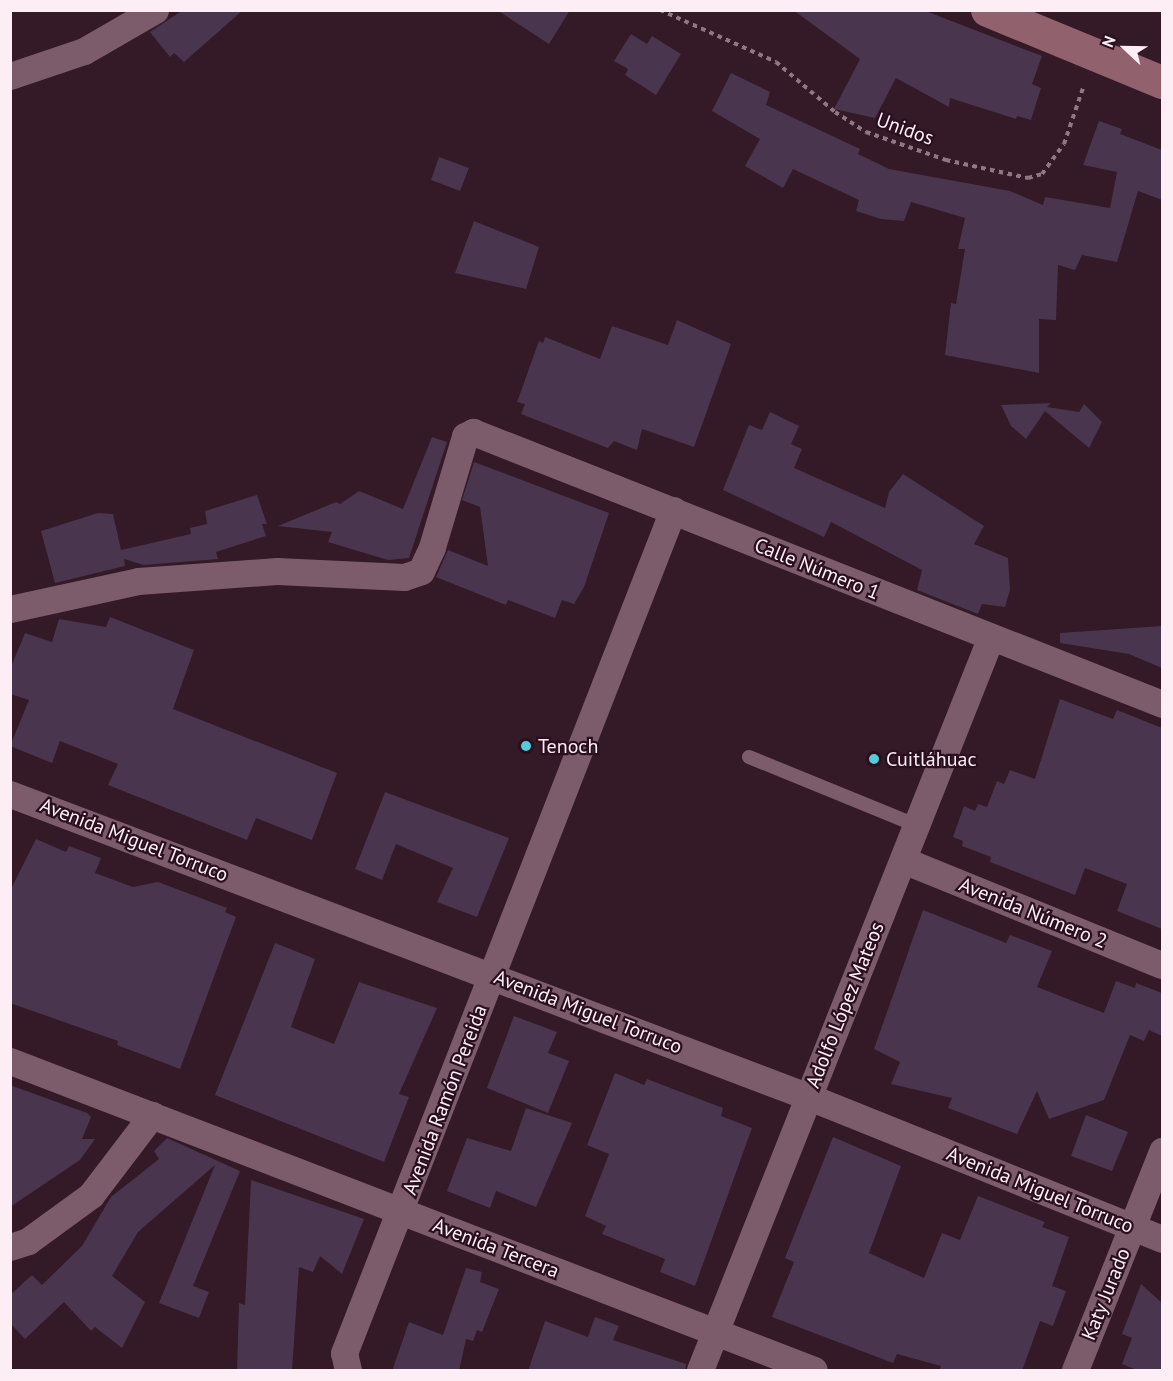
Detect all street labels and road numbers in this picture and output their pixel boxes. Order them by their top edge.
street label: Unidos [873,108,937,150]
street label: Calle Número 1 [751,533,883,605]
street label: Avenida Miguel Torruco [36,793,232,887]
street label: Avenida Número 2 [956,872,1110,954]
street label: Adolfo López Mateos [801,918,889,1092]
street label: Avenida Miguel Torruco [490,965,686,1059]
street label: Avenida Ramón Pereida [398,1002,492,1198]
street label: Avenida Miguel Torruco [943,1141,1137,1239]
street label: Avenida Tercera [429,1213,563,1283]
street label: Katy Jurado [1077,1244,1135,1344]

